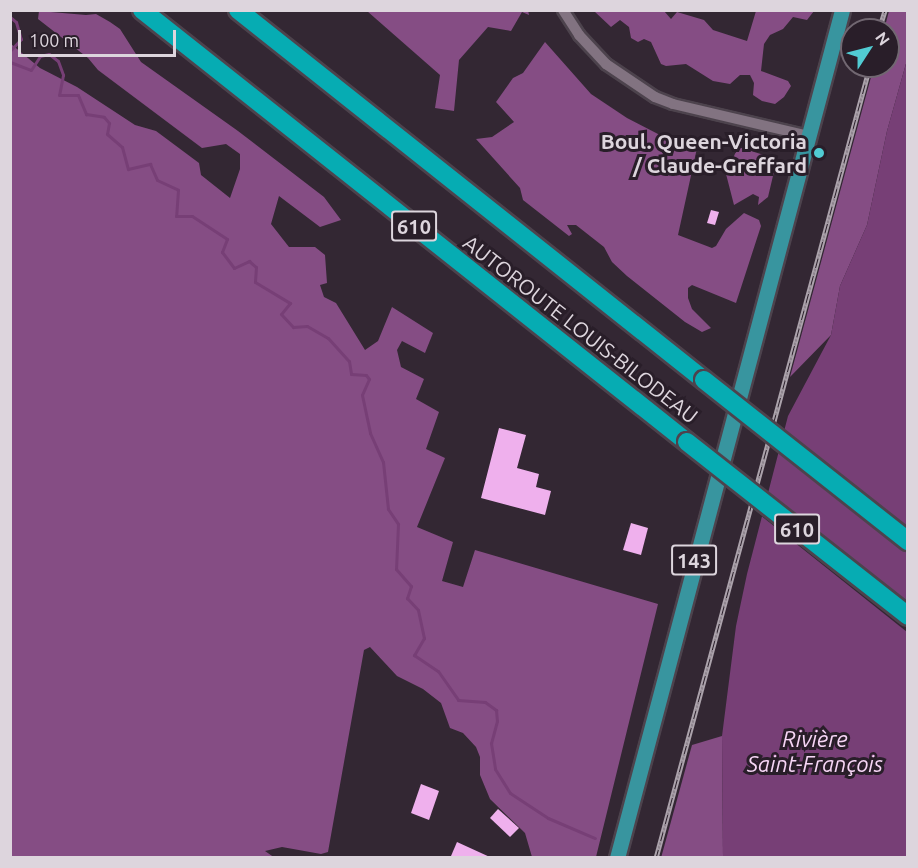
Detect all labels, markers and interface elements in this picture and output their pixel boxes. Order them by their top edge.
scale bar [21,18,178,56]
north arrow [840,18,900,78]
text: N [872,28,894,49]
text: 100 m [29,30,79,50]
place label: Boul. Queen-Victoria / Claude-Greffard [601,128,807,178]
marker: Boul. Queen-Victoria / Claude-Greffard [812,146,826,160]
road number: 610 [390,209,438,243]
street label: AUTOROUTE LOUIS-BILODEAU [459,230,703,428]
road number: 610 [773,512,821,546]
road number: 143 [670,543,718,577]
water label: Rivière Saint-François [747,725,883,776]

